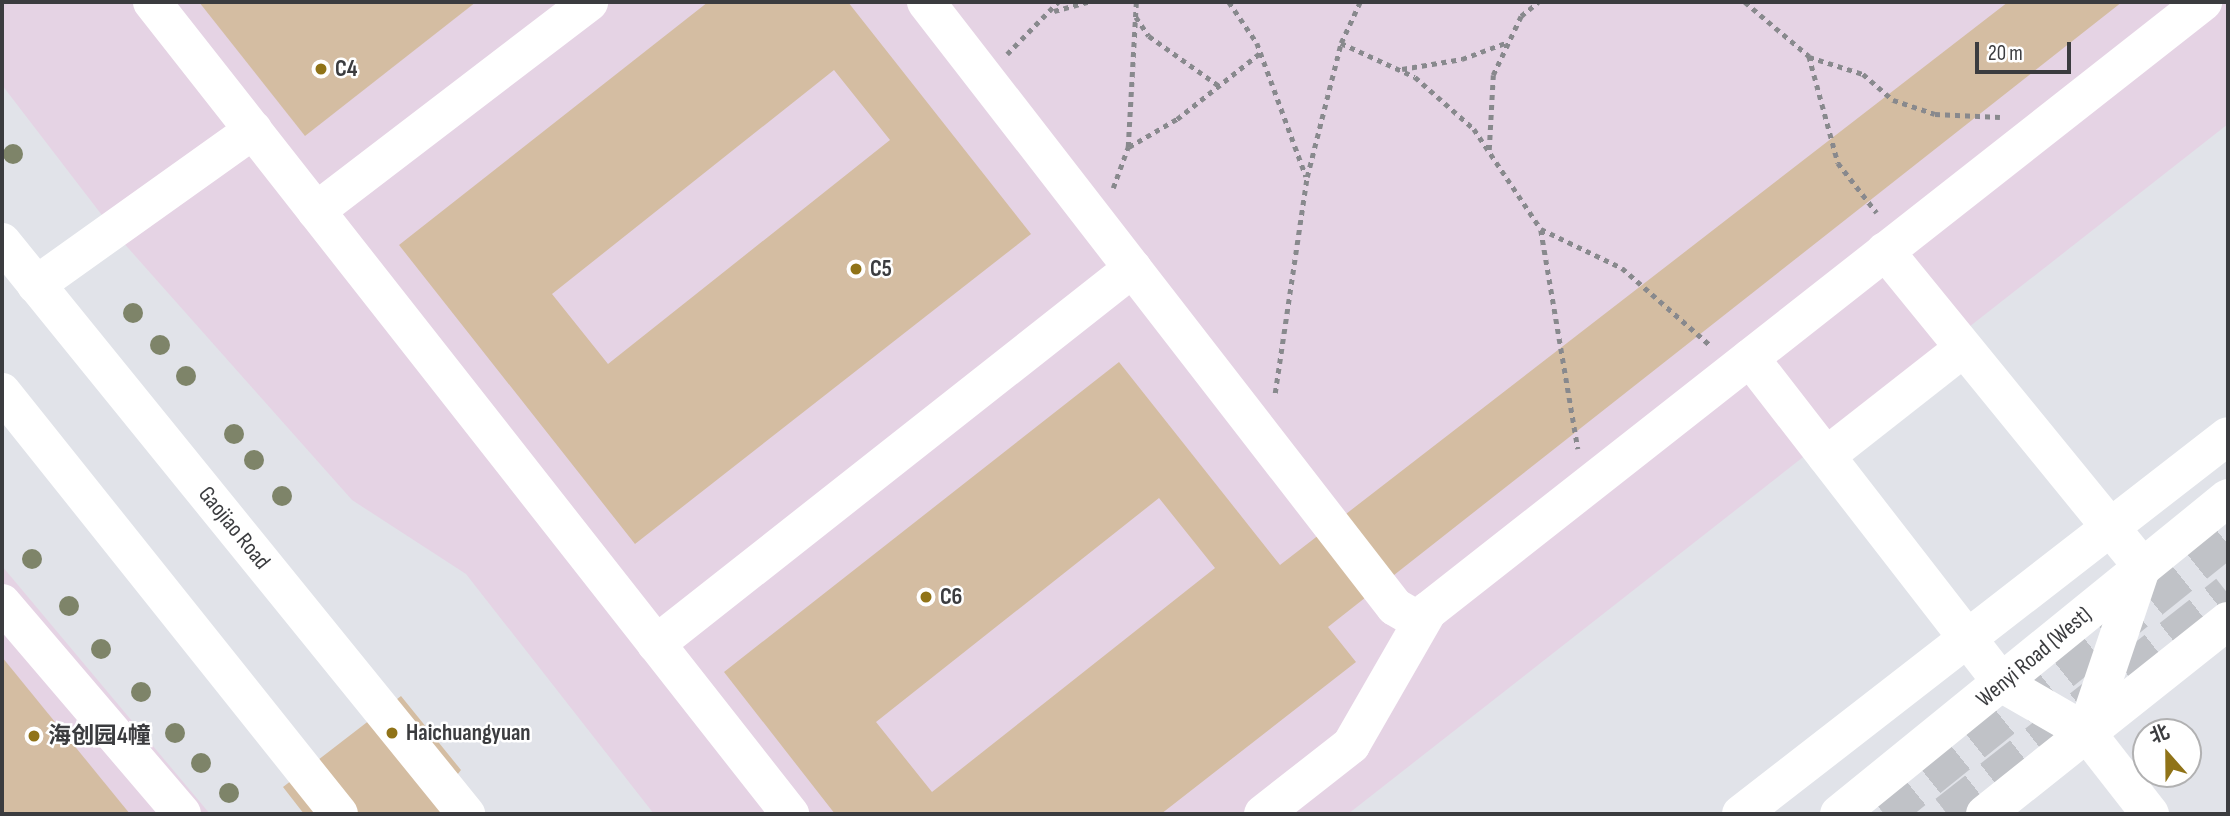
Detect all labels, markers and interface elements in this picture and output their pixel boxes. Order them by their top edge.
scale bar [1978,28,2074,72]
text: 20 m [1988,41,2023,66]
place label: C4 [335,55,357,83]
marker: C4 [313,61,329,77]
place label: C5 [870,255,892,283]
marker: C5 [848,261,864,277]
street label: Gaojiao Road [192,481,276,575]
place label: C6 [940,583,962,611]
marker: C6 [918,589,934,605]
street label: Wenyi Road (West) [1971,601,2097,713]
north arrow [2132,718,2202,788]
place label: Haichuangyuan [406,719,531,747]
text: 北 [2147,721,2173,749]
place label: 海创园4幢 [48,722,151,750]
marker: Haichuangyuan [384,725,400,741]
marker: 海创园4幢 [26,728,42,744]

